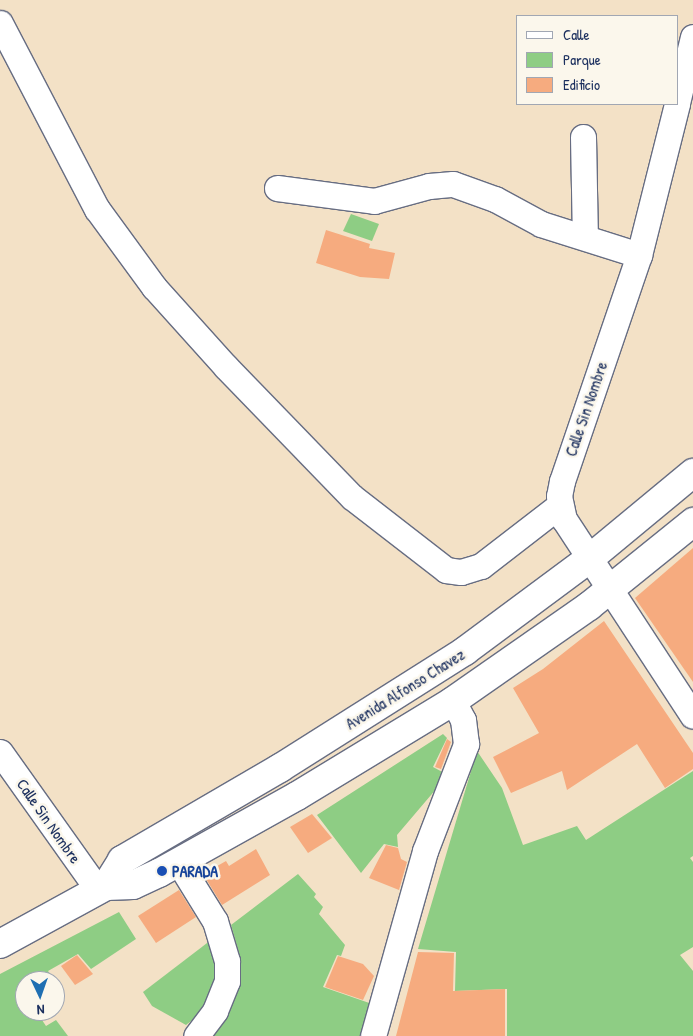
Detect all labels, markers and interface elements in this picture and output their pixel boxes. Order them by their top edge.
legend [516,15,678,105]
text: Calle [563,24,590,45]
text: Parque [563,49,601,70]
text: Edificio [563,74,600,95]
street label: Calle Sin Nombre [561,359,611,459]
street label: Avenida Alfonso Chavez [342,645,468,733]
street label: Calle Sin Nombre [13,775,85,867]
place label: PARADA [172,861,218,881]
marker: PARADA [156,865,168,877]
north arrow [15,971,65,1021]
text: N [37,1001,45,1020]

